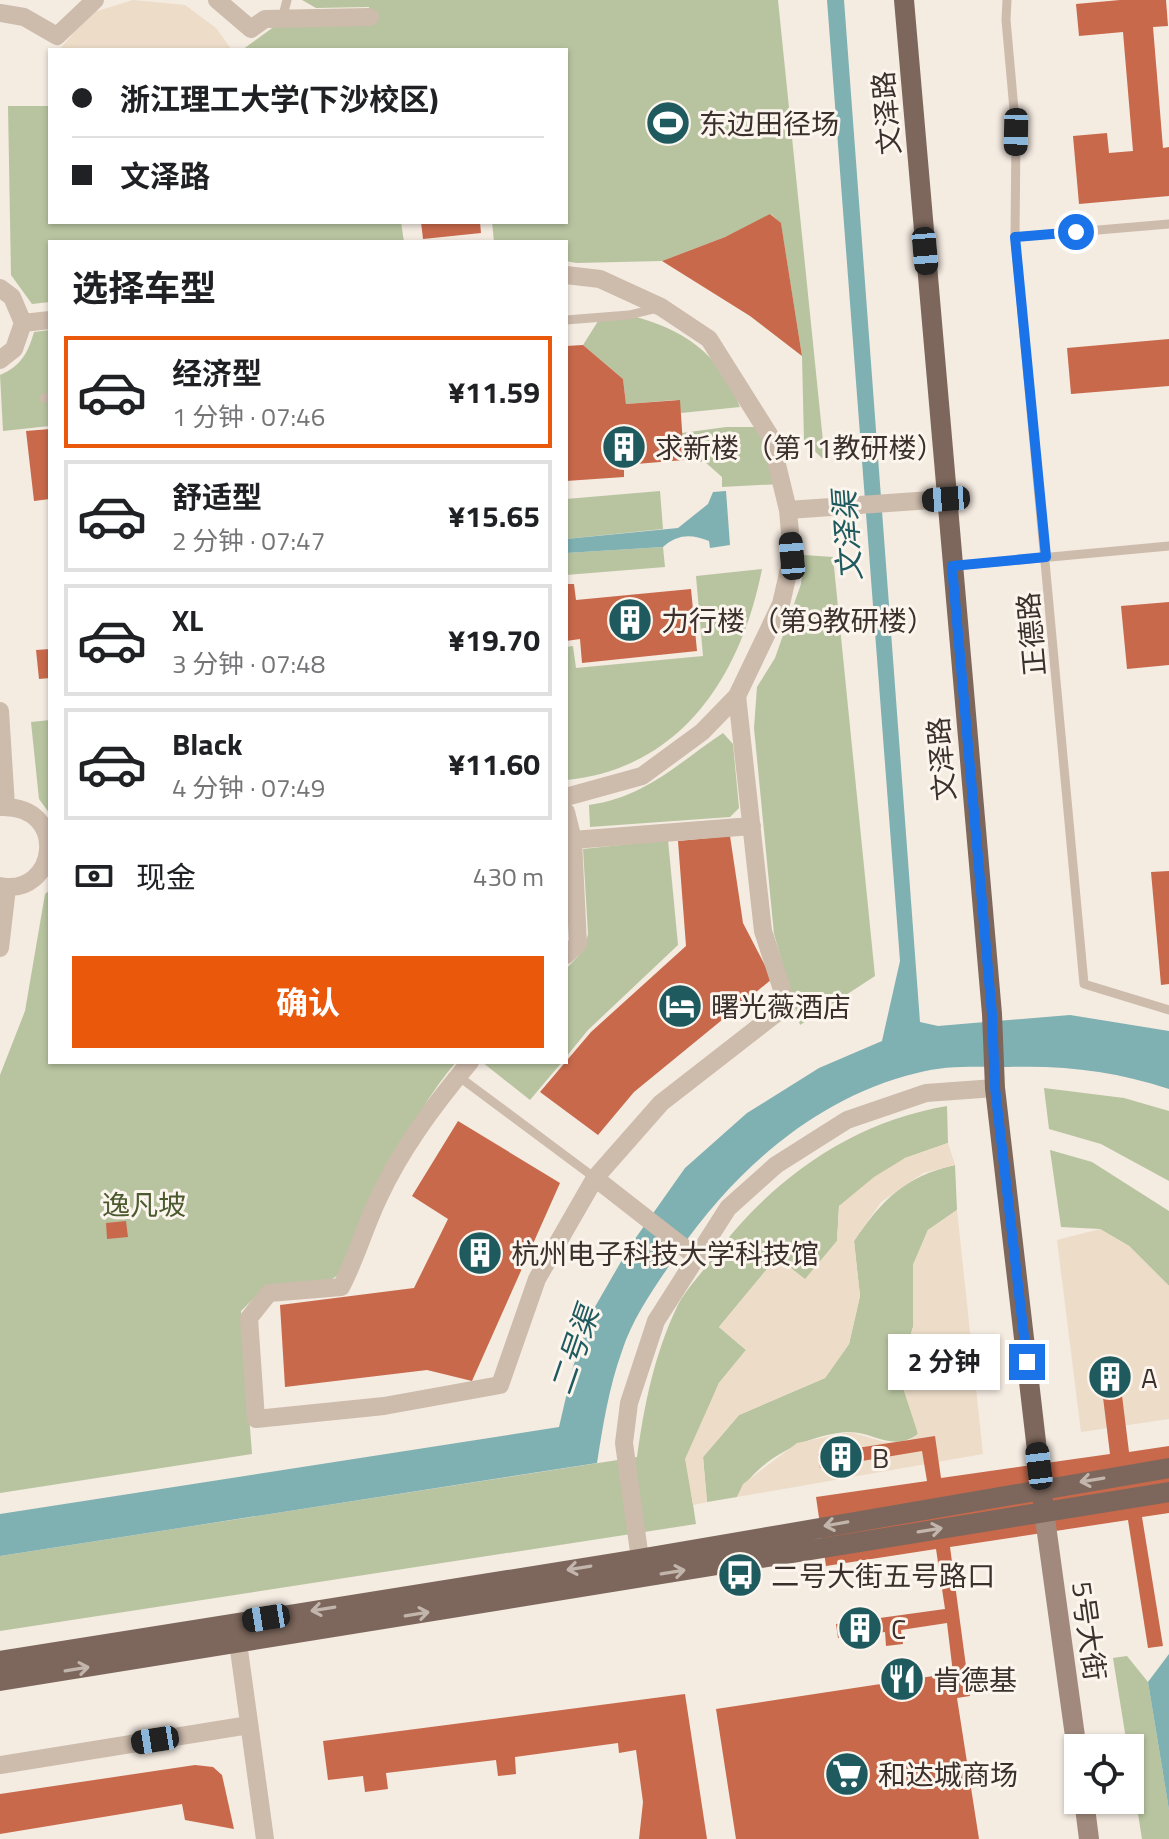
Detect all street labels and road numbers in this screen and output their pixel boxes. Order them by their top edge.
street label: 文泽路 [861,69,911,157]
street label: 正德路 [1006,590,1056,678]
street label: 文泽路 [916,715,966,803]
street label: 5号大街 [1061,1579,1117,1683]

